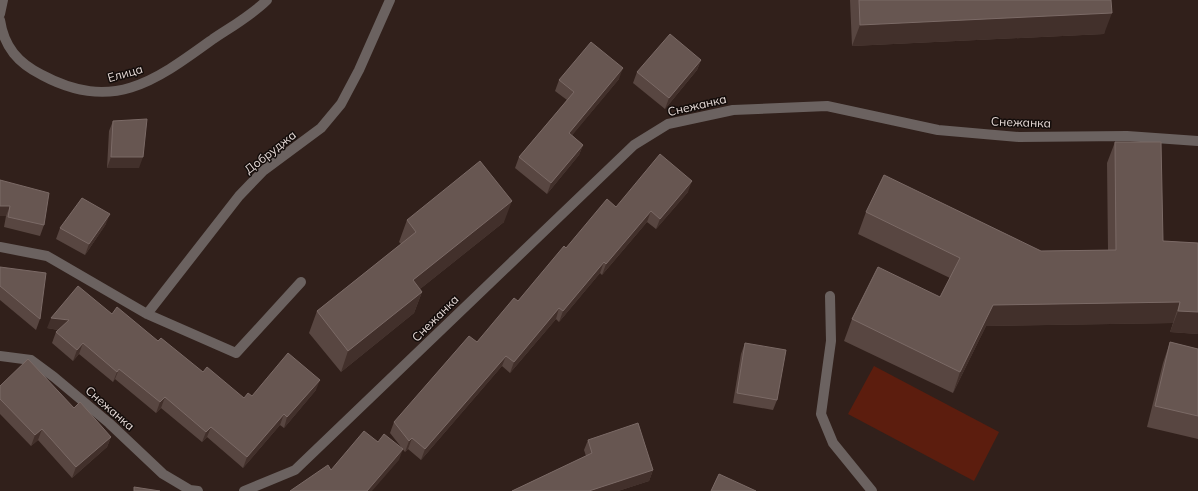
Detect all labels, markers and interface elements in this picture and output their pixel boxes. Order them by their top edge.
street label: Елица [106,61,144,85]
street label: Снежанка [666,91,728,119]
street label: Снежанка [991,113,1051,131]
street label: Добруджа [241,127,299,177]
street label: Снежанка [408,291,462,345]
street label: Снежанка [82,383,138,433]

